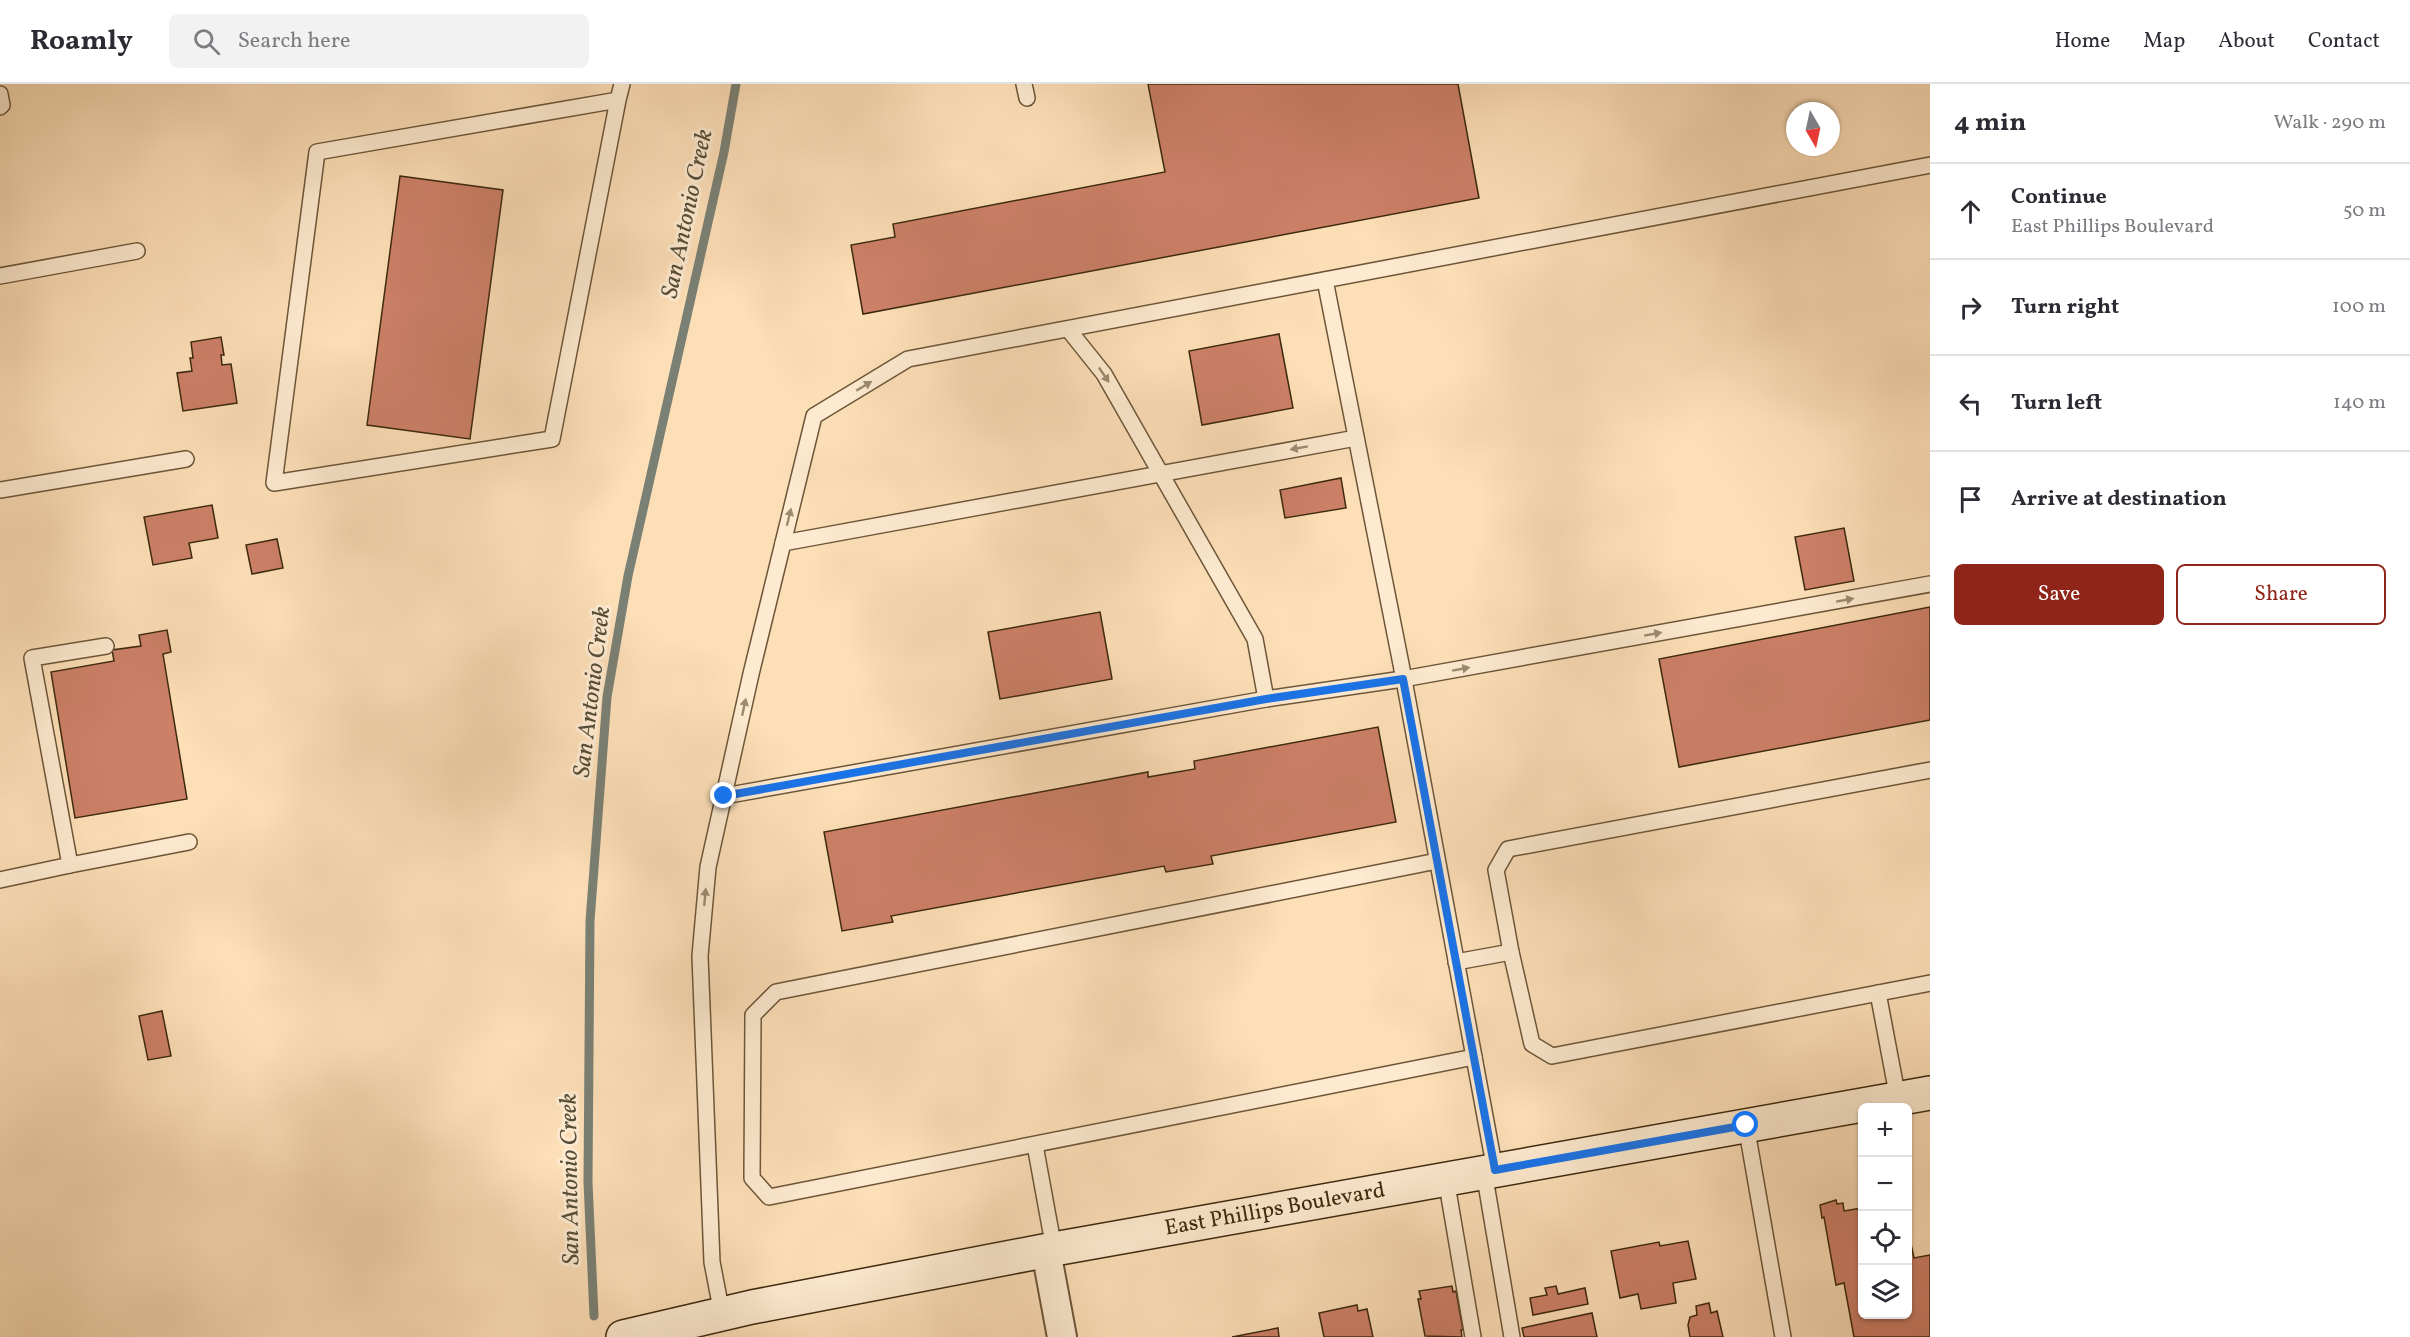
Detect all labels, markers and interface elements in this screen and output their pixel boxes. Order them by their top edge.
search box [169,14,589,68]
text: Roamly [30,22,133,61]
icon: search [190,25,223,58]
text: Search here [238,26,350,57]
text: Home [2055,27,2110,56]
text: Map [2143,27,2185,56]
text: About [2218,27,2275,56]
text: Contact [2308,27,2380,56]
north arrow [1786,102,1840,156]
text: 4 min [1954,105,2026,141]
text: Walk · 290 m [2274,109,2386,137]
water label: San Antonio Creek [654,126,722,302]
text: Continue [2011,182,2107,213]
icon: ahead [1954,195,1987,228]
text: 50 m [2343,197,2386,225]
text: East Phillips Boulevard [2011,213,2214,241]
icon: right [1954,291,1987,324]
text: Turn right [2011,292,2119,323]
text: 100 m [2332,293,2386,321]
one-way arrow [1098,367,1109,383]
one-way arrow [855,381,872,392]
icon: left [1954,387,1987,420]
text: Turn left [2011,388,2102,419]
text: 140 m [2333,389,2386,417]
one-way arrow [1289,444,1308,453]
icon: arrive [1954,483,1987,516]
text: Arrive at destination [2011,484,2227,515]
one-way arrow [784,508,794,526]
button: Save [1954,564,2164,625]
button: Share [2176,564,2386,625]
one-way arrow [1836,595,1855,604]
water label: San Antonio Creek [566,605,620,779]
one-way arrow [1644,629,1663,638]
one-way arrow [1452,664,1471,673]
one-way arrow [740,697,749,716]
route end [710,782,736,808]
one-way arrow [700,888,710,907]
water label: San Antonio Creek [553,1093,589,1265]
map controls [1858,1103,1912,1319]
button: + [1858,1103,1912,1157]
route start [1732,1111,1758,1137]
button: − [1858,1157,1912,1211]
street label: East Phillips Boulevard [1162,1175,1388,1245]
button: locate [1858,1211,1912,1265]
button: layers [1858,1265,1912,1319]

